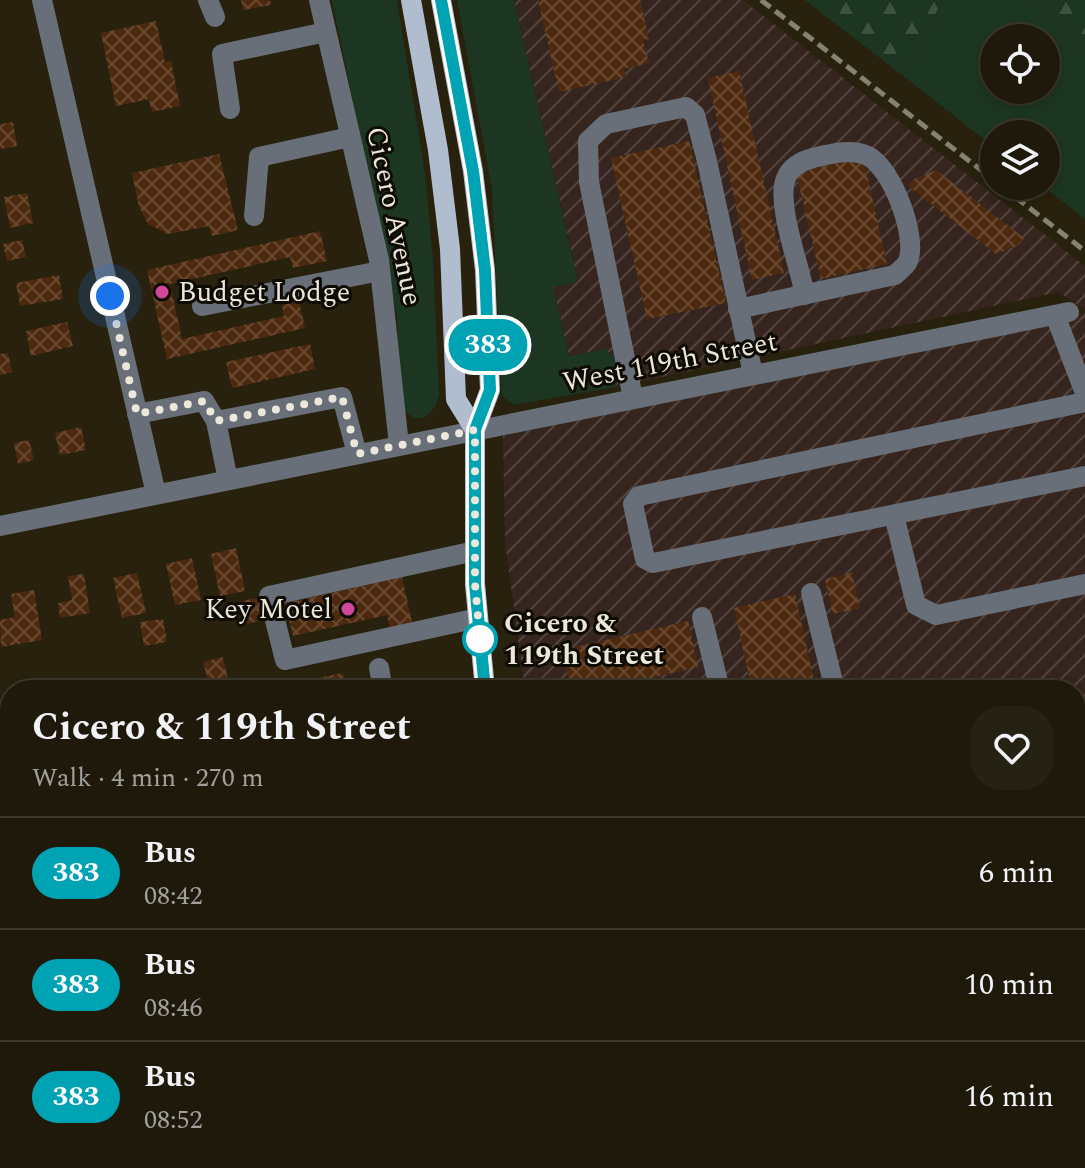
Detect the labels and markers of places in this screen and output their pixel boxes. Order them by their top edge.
place label: Budget Lodge [178,271,350,314]
marker: Budget Lodge [153,283,171,301]
place label: Key Motel [205,588,332,631]
marker: Key Motel [339,600,357,618]
place label: Cicero & 119th Street [504,602,664,677]
marker: Cicero & 119th Street [463,622,497,656]

